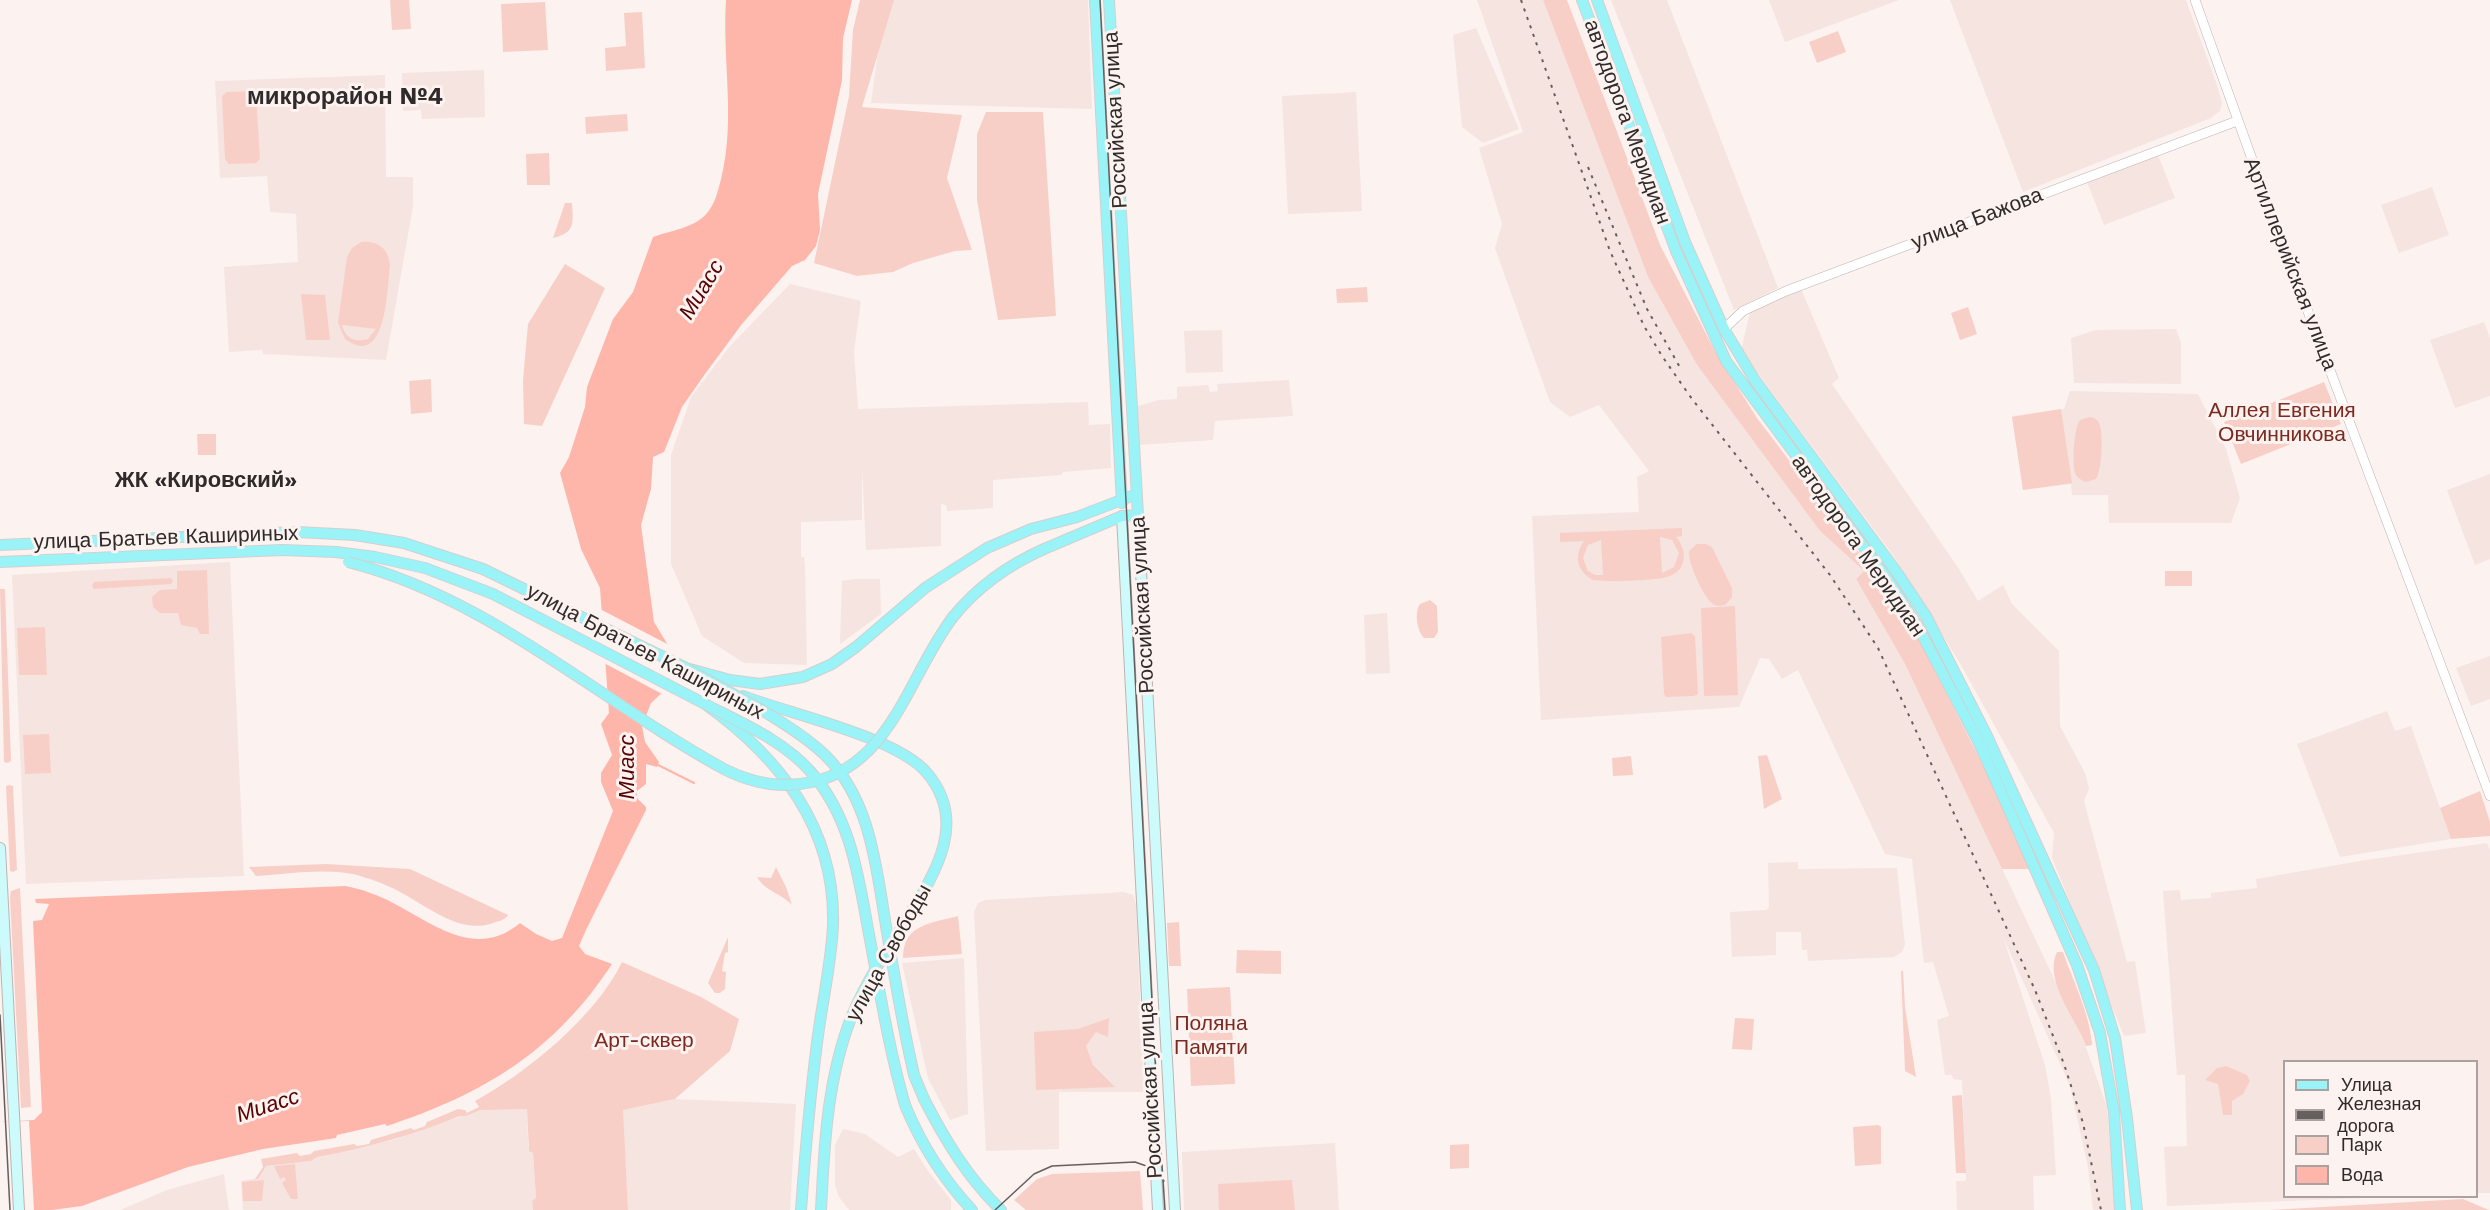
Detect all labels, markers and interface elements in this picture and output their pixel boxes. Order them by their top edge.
street label: автодорога Меридиан [1578,16,1676,228]
street label: Российская улица [1099,31,1133,209]
district label: микрорайон №4 [247,83,443,111]
street label: Артиллерийская улица [2238,154,2342,374]
street label: улица Бажова [1908,182,2046,256]
water label: Миасс [674,255,730,325]
park label: Аллея Евгения Овчинникова [2208,398,2356,448]
street label: автодорога Меридиан [1786,450,1930,642]
district label: ЖК «Кировский» [115,468,297,494]
street label: Российская улица [1126,516,1160,694]
street label: улица Братьев Кашириных [33,521,299,555]
street label: улица Братьев Кашириных [522,579,768,725]
water label: Миасс [615,735,641,799]
street label: улица Свободы [841,880,937,1026]
street label: Российская улица [1134,1001,1168,1179]
park label: Поляна Памяти [1174,1011,1248,1061]
park label: Арт-сквер [594,1028,694,1054]
legend [2283,1060,2478,1198]
text: Улица [2341,1074,2392,1095]
water label: Миасс [233,1083,303,1129]
text: Железная дорога [2337,1093,2421,1136]
text: Парк [2341,1134,2382,1155]
text: Вода [2341,1164,2383,1185]

